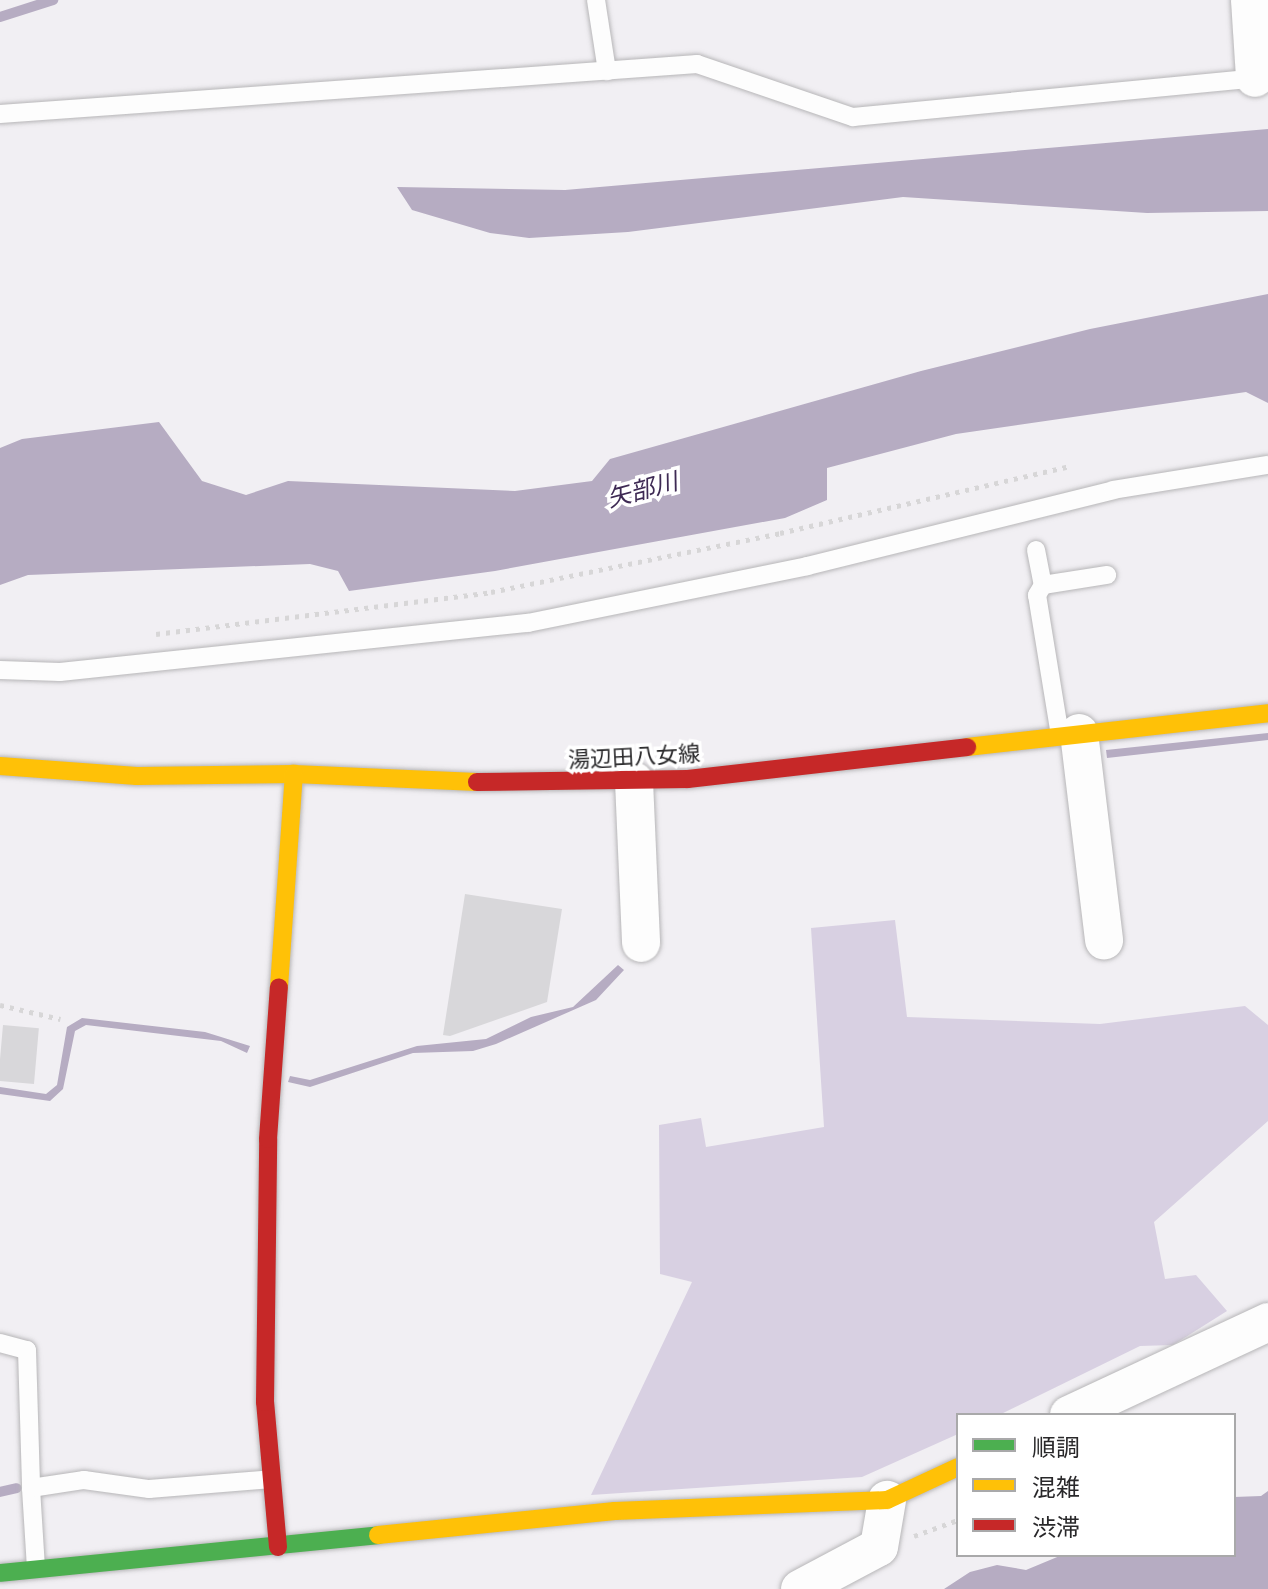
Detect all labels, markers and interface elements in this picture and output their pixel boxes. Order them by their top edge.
water label: 矢部川 [603,466,681,512]
street label: 湯辺田八女線 [567,739,701,773]
legend [956,1413,1236,1557]
text: 順調 [1032,1430,1080,1463]
text: 混雑 [1032,1470,1080,1503]
text: 渋滞 [1032,1510,1080,1543]

